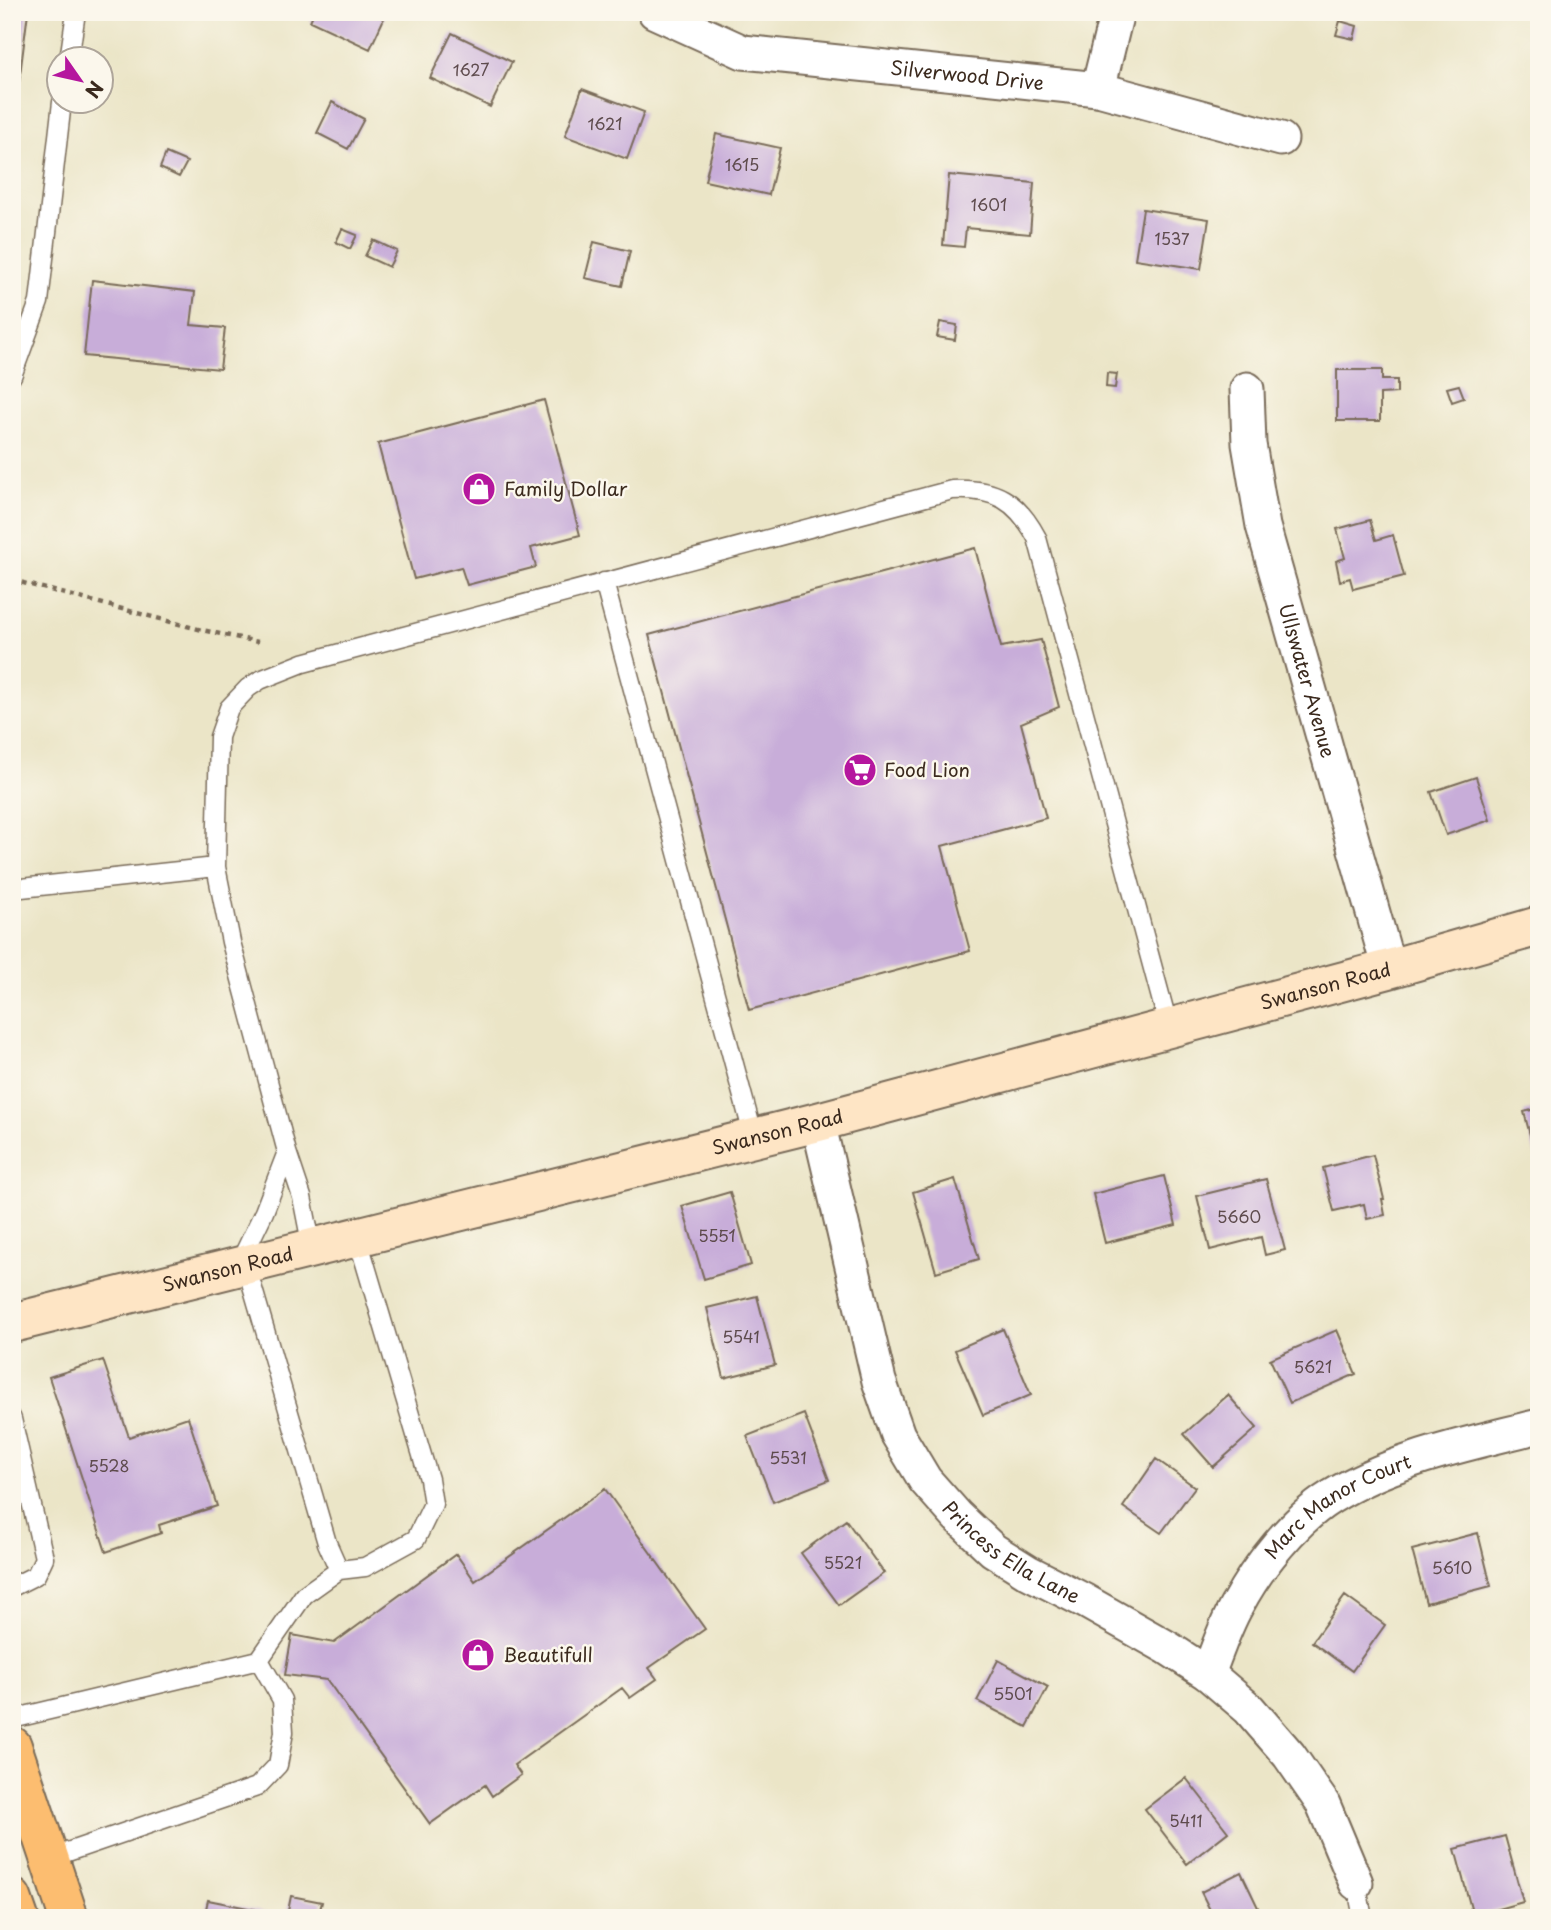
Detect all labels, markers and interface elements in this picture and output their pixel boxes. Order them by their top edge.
north arrow [46,46,116,116]
street label: Silverwood Drive [889,52,1045,96]
house number: 1627 [453,57,489,81]
text: N [79,76,111,104]
house number: 1621 [587,111,623,135]
house number: 1615 [725,152,759,176]
house number: 1601 [971,192,1007,216]
house number: 1537 [1154,226,1190,250]
shop icon: Family Dollar [460,470,498,508]
place label: Family Dollar [504,474,628,502]
street label: Ullswater Avenue [1273,600,1343,761]
supermarket icon: Food Lion [841,751,879,789]
place label: Food Lion [884,755,970,783]
street label: Swanson Road [1257,954,1394,1016]
street label: Swanson Road [709,1101,846,1161]
house number: 5660 [1217,1204,1261,1228]
house number: 5551 [698,1223,736,1247]
street label: Swanson Road [159,1238,296,1298]
house number: 5541 [722,1324,760,1348]
house number: 5621 [1294,1354,1332,1378]
house number: 5531 [769,1445,807,1469]
street label: Marc Manor Court [1257,1446,1415,1564]
house number: 5528 [89,1453,129,1477]
street label: Princess Ella Lane [937,1494,1085,1609]
house number: 5521 [824,1550,862,1574]
house number: 5610 [1432,1555,1472,1579]
shop icon: Beautifull [459,1636,497,1674]
place label: Beautifull [503,1640,593,1668]
house number: 5501 [993,1681,1033,1705]
house number: 5411 [1169,1808,1203,1832]

